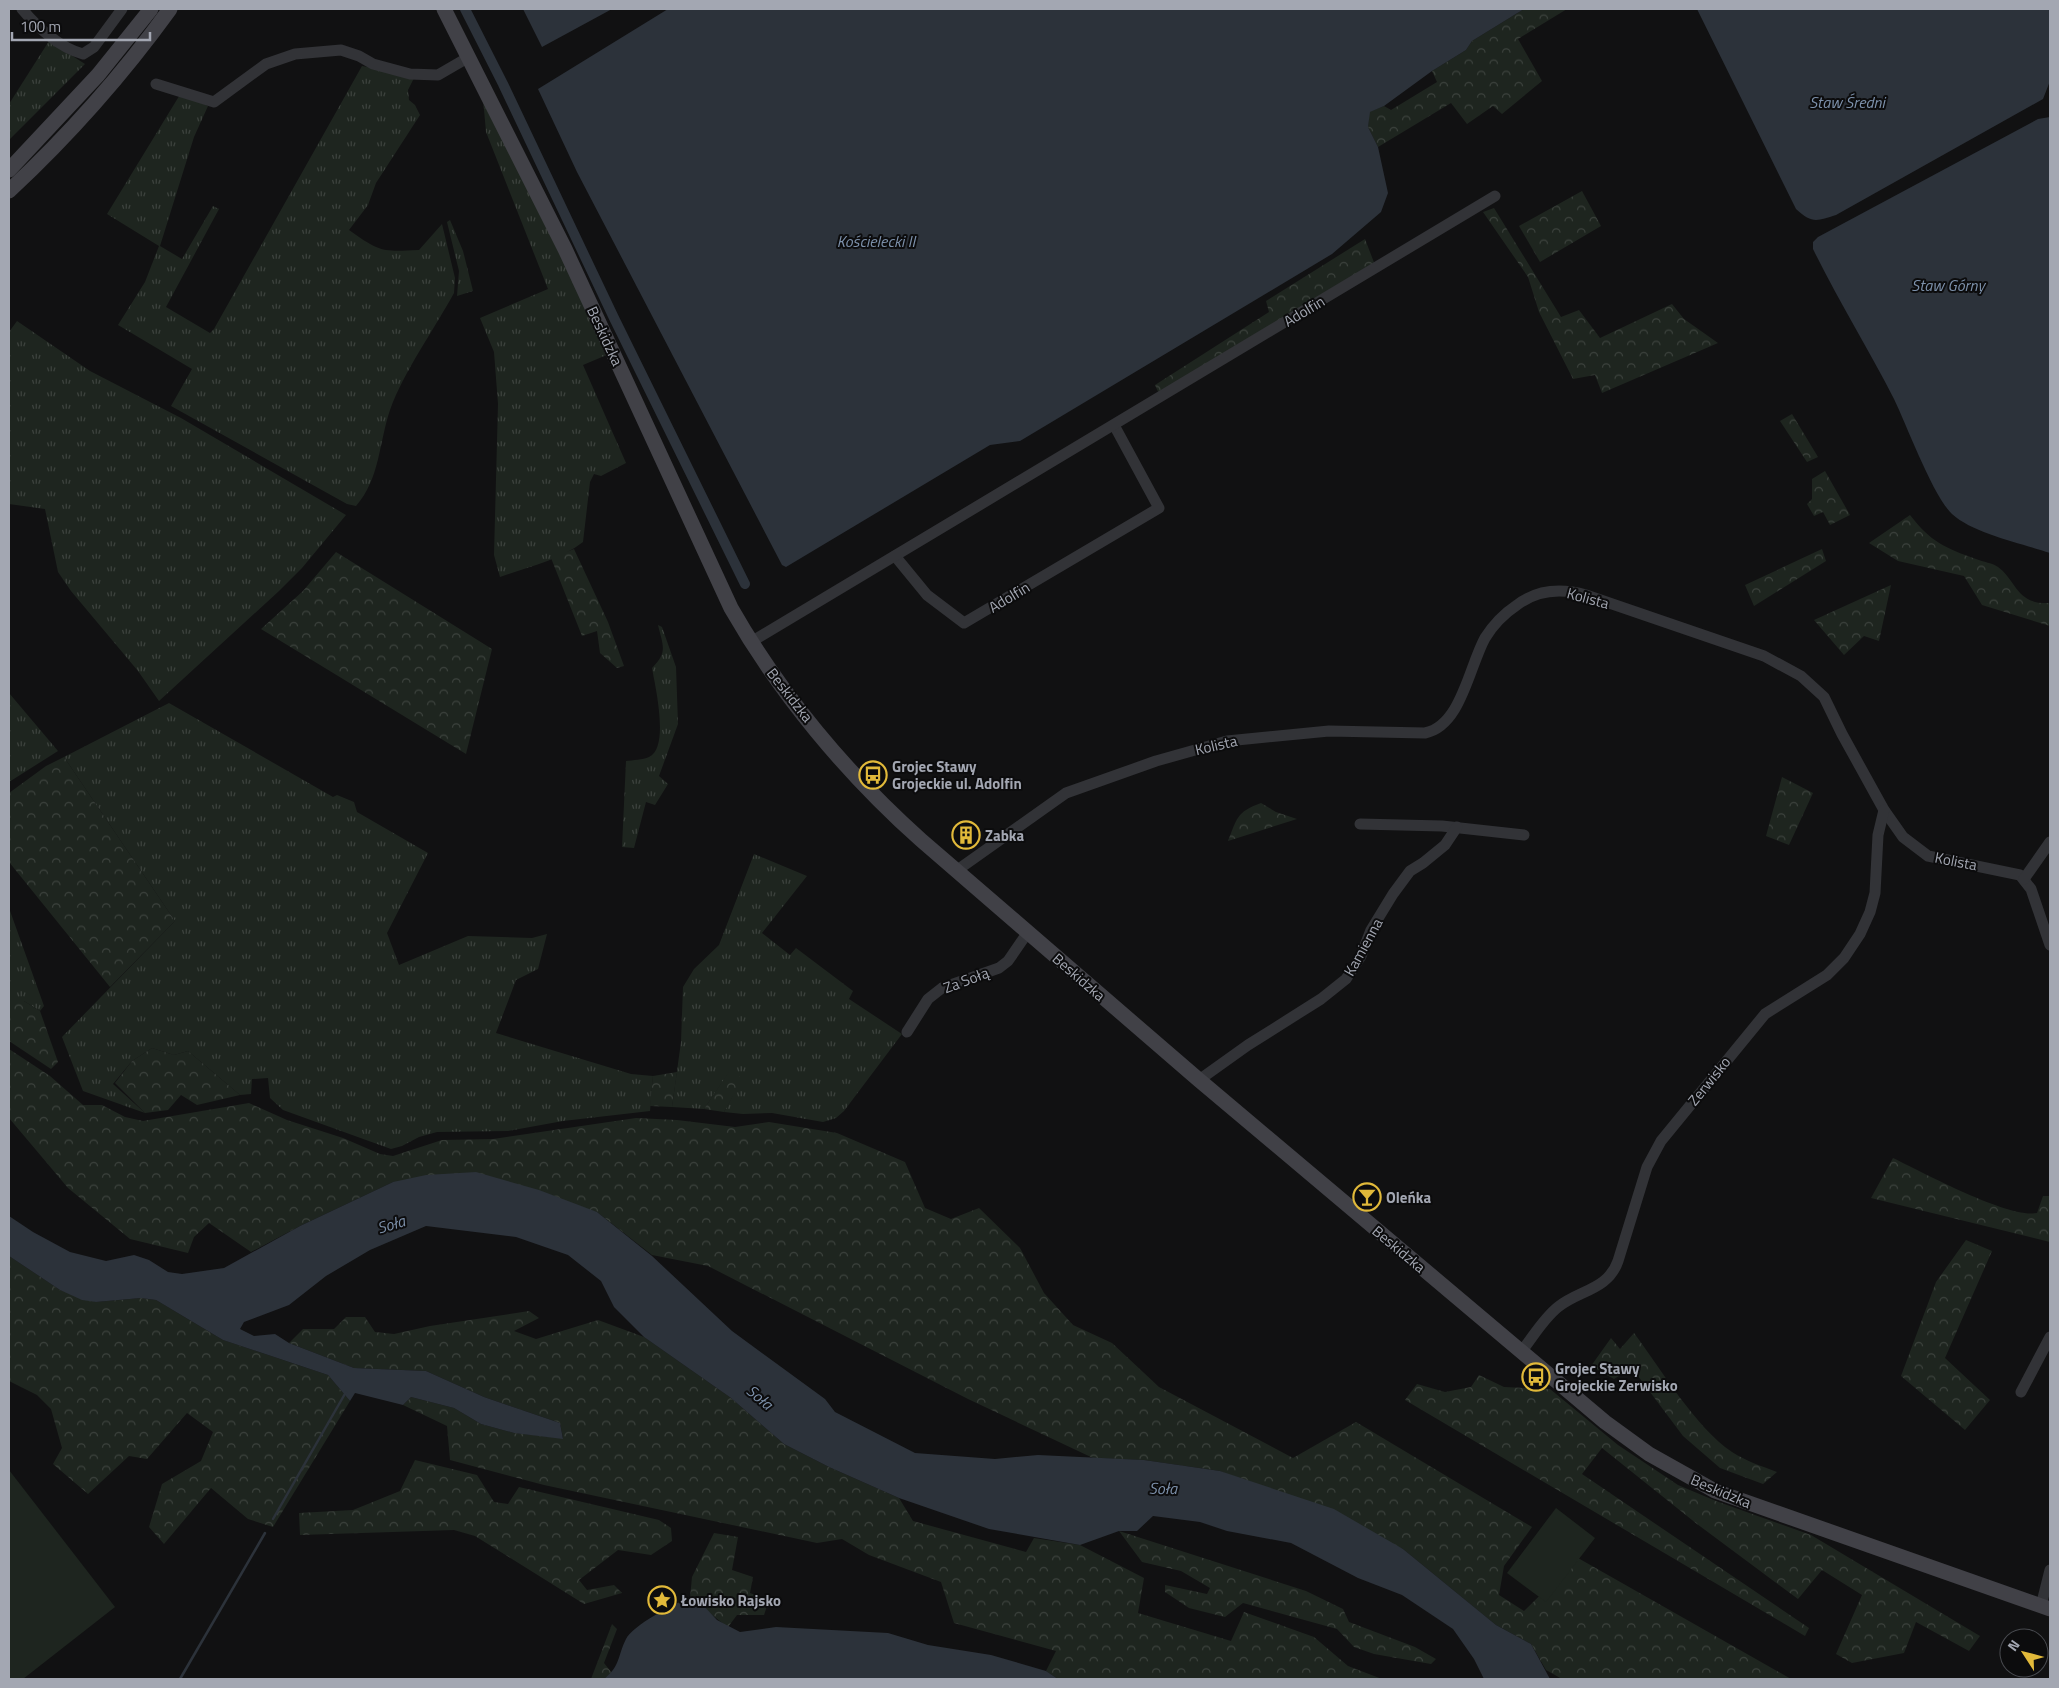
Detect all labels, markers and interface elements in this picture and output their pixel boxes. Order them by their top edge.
scale bar [12,10,150,42]
text: 100 m [20,15,61,38]
water label: Staw Średni [1809,90,1887,114]
water label: Kościelecki II [837,229,918,253]
water label: Staw Górny [1911,273,1986,297]
street label: Adolfin [1279,290,1329,332]
street label: Beskidzka [581,302,629,370]
street label: Adolfin [984,576,1034,618]
street label: Kolista [1564,581,1612,615]
street label: Beskidzka [761,663,819,728]
street label: Kolista [1193,729,1240,761]
place label: Grojec Stawy Grojeckie ul. Adolfin [892,755,1022,795]
bus stop icon: Grojec Stawy Grojeckie ul. Adolfin [858,760,888,790]
building icon: Zabka [951,820,981,850]
place label: Zabka [985,824,1025,847]
street label: Kolista [1933,846,1980,876]
street label: Kamienna [1338,913,1389,980]
street label: Beskidzka [1047,947,1111,1007]
street label: Za Sołą [940,961,993,999]
street label: Zerwisko [1682,1051,1736,1110]
bar icon: Oleńka [1352,1182,1382,1212]
place label: Oleńka [1386,1186,1432,1209]
water label: Soła [374,1208,409,1240]
street label: Beskidzka [1367,1220,1431,1279]
place label: Grojec Stawy Grojeckie Zerwisko [1555,1357,1678,1397]
bus stop icon: Grojec Stawy Grojeckie Zerwisko [1521,1362,1551,1392]
water label: Soła [741,1379,779,1416]
street label: Beskidzka [1687,1468,1755,1514]
water label: Soła [1149,1476,1178,1500]
place icon: Łowisko Rajsko [647,1585,677,1615]
place label: Łowisko Rajsko [680,1589,781,1612]
north arrow [1999,1628,2049,1678]
text: N [2002,1635,2024,1655]

